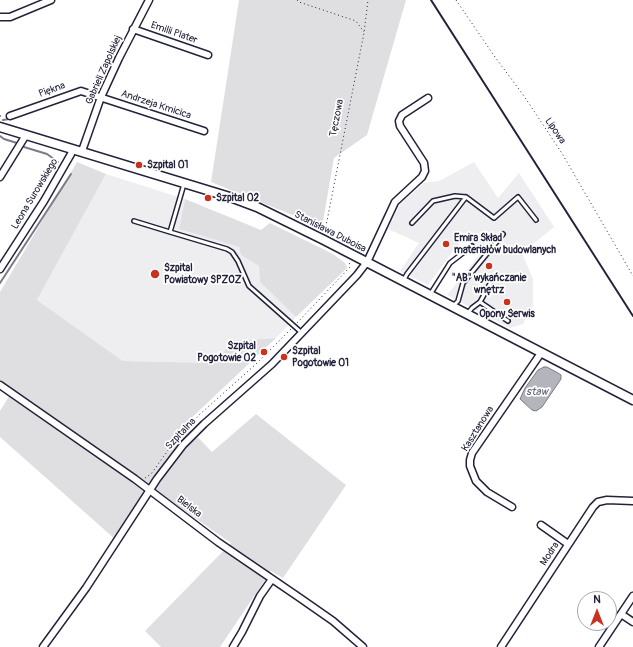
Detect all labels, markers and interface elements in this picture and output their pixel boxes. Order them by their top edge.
street label: Emilii Plater [149,19,199,47]
street label: Gabrieli Zapolskiej [83,34,125,106]
street label: Piękna [37,80,67,100]
street label: Andrzeja Kmicica [119,88,193,122]
street label: Tęczowa [327,98,347,138]
street label: Lipowa [542,116,568,146]
street label: Leona Surowskiego [9,156,61,232]
place label: Szpital 01 [147,159,189,171]
marker: Szpital 01 [134,160,144,170]
place label: Szpital 02 [216,192,259,204]
marker: Szpital 02 [203,193,213,203]
street label: Stanisława Duboisa [292,209,368,255]
place label: Emira Skład materiałów budowlanych [454,232,556,256]
marker: Emira Skład materiałów budowlanych [441,239,451,249]
marker: "AB" wykańczanie wnętrz [484,261,494,271]
place label: Szpital Powiatowy SPZOZ [164,262,241,286]
marker: Szpital Powiatowy SPZOZ [149,268,161,280]
place label: "AB" wykańczanie wnętrz [452,272,526,296]
marker: Opony Serwis [502,297,512,307]
place label: Opony Serwis [479,308,535,320]
place label: Szpital Pogotowie 02 [197,340,256,364]
place label: Szpital Pogotowie 01 [292,345,349,368]
marker: Szpital Pogotowie 02 [259,347,269,357]
marker: Szpital Pogotowie 01 [279,352,289,362]
water label: staw [526,385,548,399]
street label: Kasztanowa [459,404,497,454]
street label: Szpitalna [163,416,199,452]
street label: Bielska [174,494,204,520]
street label: Modra [538,540,562,568]
north arrow [577,591,617,631]
text: N [593,593,601,606]

